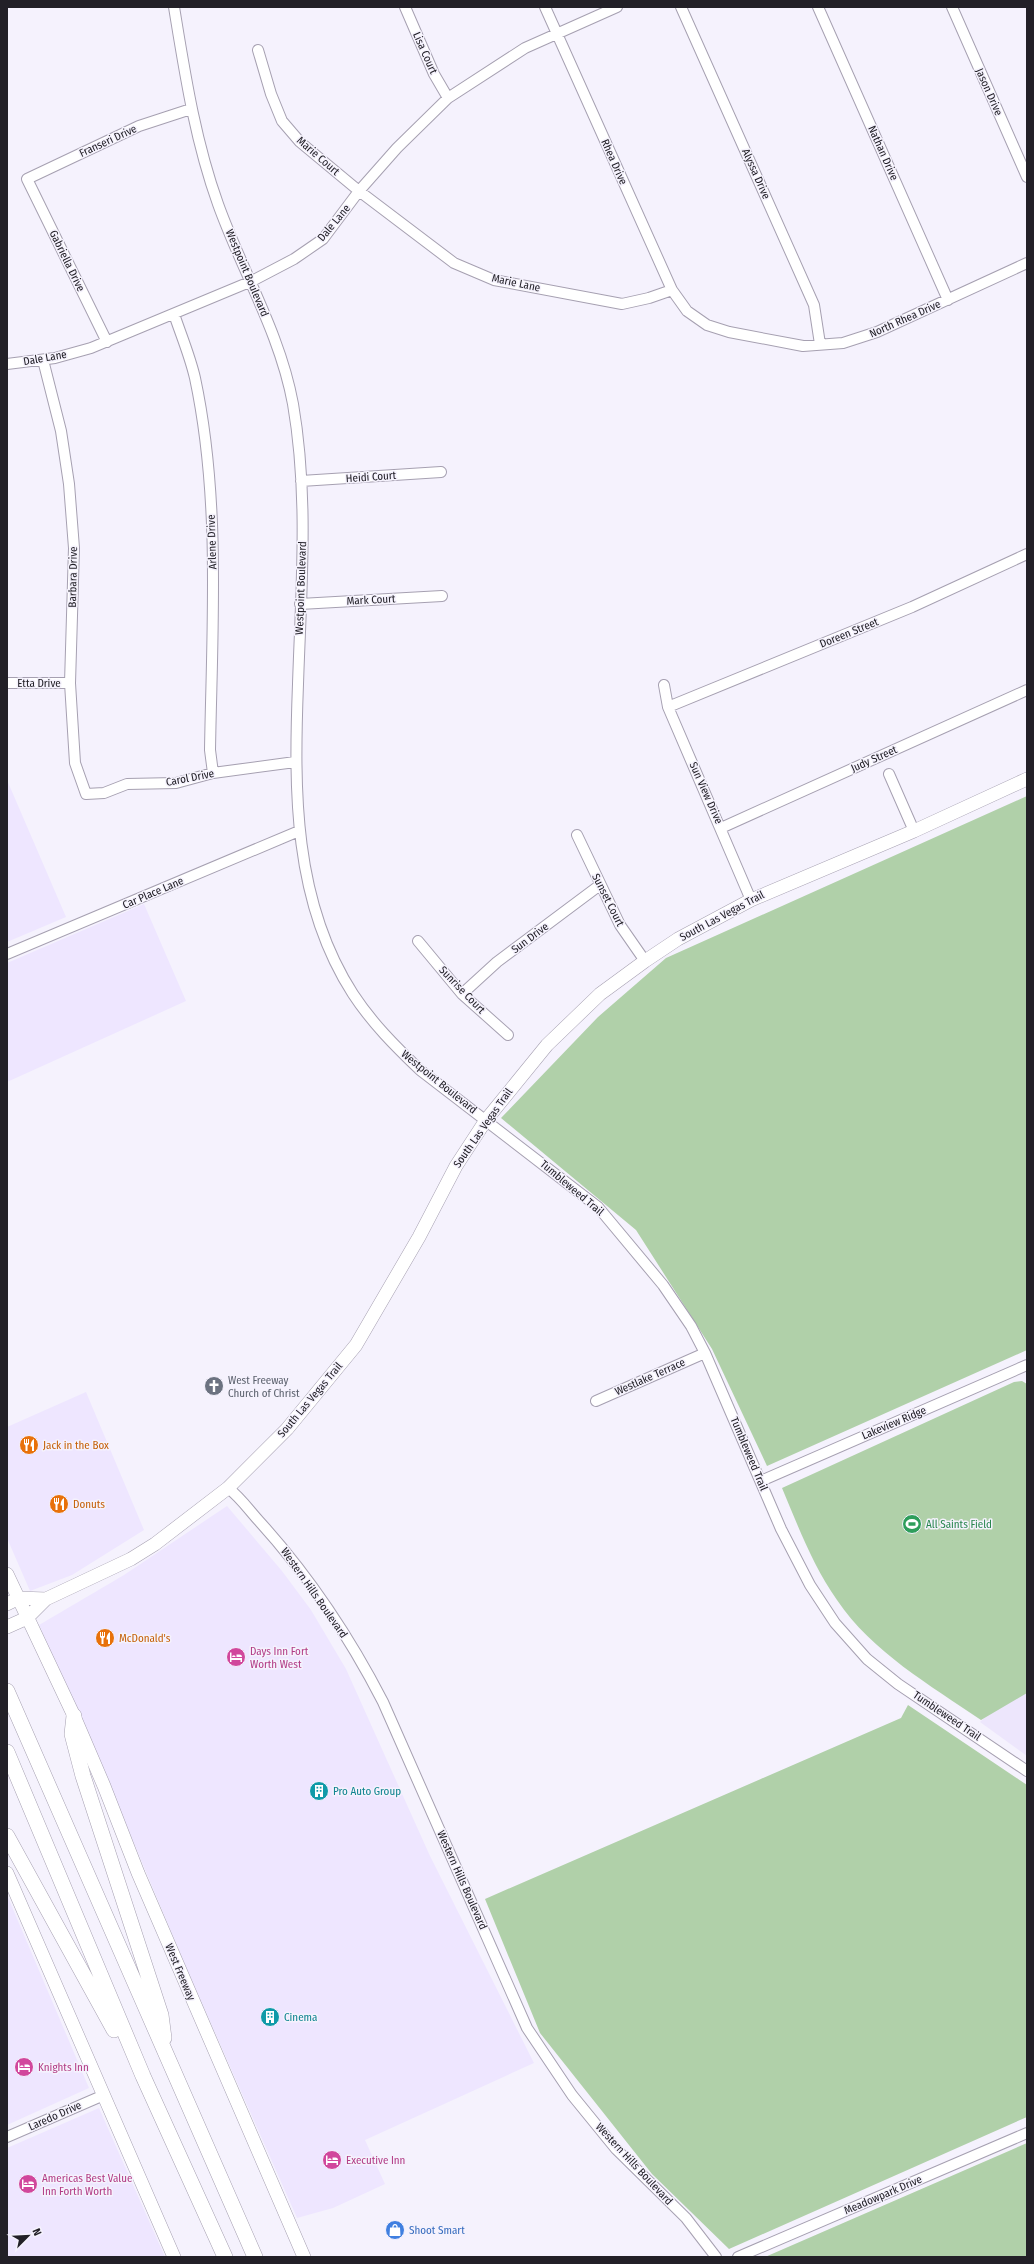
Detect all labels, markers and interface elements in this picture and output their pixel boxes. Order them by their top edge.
street label: Lisa Court [410,30,440,76]
street label: Jason Drive [973,66,1005,118]
street label: Franseri Drive [77,122,139,160]
street label: Nathan Drive [865,124,901,182]
street label: Marie Court [294,134,342,178]
street label: Rhea Drive [598,137,630,187]
street label: Alyssa Drive [739,147,773,201]
street label: Dale Lane [315,202,353,244]
street label: Westpoint Boulevard [223,227,271,319]
street label: Gabriella Drive [47,228,87,294]
street label: Marie Lane [491,272,541,294]
street label: North Rhea Drive [867,297,943,341]
street label: Dale Lane [22,348,68,368]
street label: Heidi Court [345,469,397,485]
street label: Arlene Drive [205,514,219,570]
street label: Westpoint Boulevard [293,541,309,635]
street label: Barbara Drive [66,546,80,608]
street label: Mark Court [346,592,396,608]
street label: Doreen Street [818,615,881,651]
street label: Etta Drive [17,677,61,690]
street label: Judy Street [849,743,899,775]
street label: Sun View Drive [687,760,725,826]
street label: Carol Drive [165,767,215,789]
street label: Sunset Court [589,871,627,929]
street label: Car Place Lane [120,874,186,912]
street label: South Las Vegas Trail [677,888,767,944]
street label: Sun Drive [509,920,551,956]
street label: Sunrise Court [436,964,488,1017]
street label: Westpoint Boulevard [399,1047,479,1117]
street label: South Las Vegas Trail [451,1086,515,1170]
street label: Tumbleweed Trail [538,1158,606,1218]
street label: Westlake Terrace [613,1356,687,1398]
street label: South Las Vegas Trail [275,1360,345,1440]
place label: West Freeway Church of Christ [228,1374,300,1400]
church icon: West Freeway Church of Christ [203,1375,225,1397]
street label: Lakeview Ridge [860,1404,928,1442]
street label: Tumbleweed Trail [728,1415,770,1493]
restaurant icon: Jack in the Box [18,1434,40,1456]
place label: Jack in the Box [43,1439,109,1452]
restaurant icon: Donuts [48,1493,70,1515]
place label: Donuts [73,1498,105,1511]
sports icon: All Saints Field [901,1513,923,1535]
place label: All Saints Field [926,1518,992,1531]
street label: Western Hills Boulevard [278,1545,350,1641]
restaurant icon: McDonald's [94,1627,116,1649]
place label: McDonald's [119,1632,171,1645]
place label: Days Inn Fort Worth West [250,1645,309,1671]
hotel icon: Days Inn Fort Worth West [225,1646,247,1668]
street label: Tumbleweed Trail [911,1689,983,1743]
building icon: Pro Auto Group [308,1780,330,1802]
place label: Pro Auto Group [333,1785,401,1798]
street label: Western Hills Boulevard [434,1828,490,1932]
street label: West Freeway [162,1942,198,2002]
building icon: Cinema [259,2006,281,2028]
place label: Cinema [284,2011,317,2024]
hotel icon: Knights Inn [13,2056,35,2078]
place label: Knights Inn [38,2061,89,2074]
street label: Laredo Drive [26,2099,84,2133]
street label: Western Hills Boulevard [593,2120,675,2208]
hotel icon: Executive Inn [321,2149,343,2171]
place label: Executive Inn [346,2154,405,2167]
place label: Americas Best Value Inn Forth Worth [42,2172,132,2198]
hotel icon: Americas Best Value Inn Forth Worth [17,2173,39,2195]
street label: Meadowpark Drive [842,2173,924,2217]
north arrow [8,2216,48,2256]
shop icon: Shoot Smart [384,2219,406,2241]
place label: Shoot Smart [409,2224,465,2237]
text: N [29,2226,44,2238]

